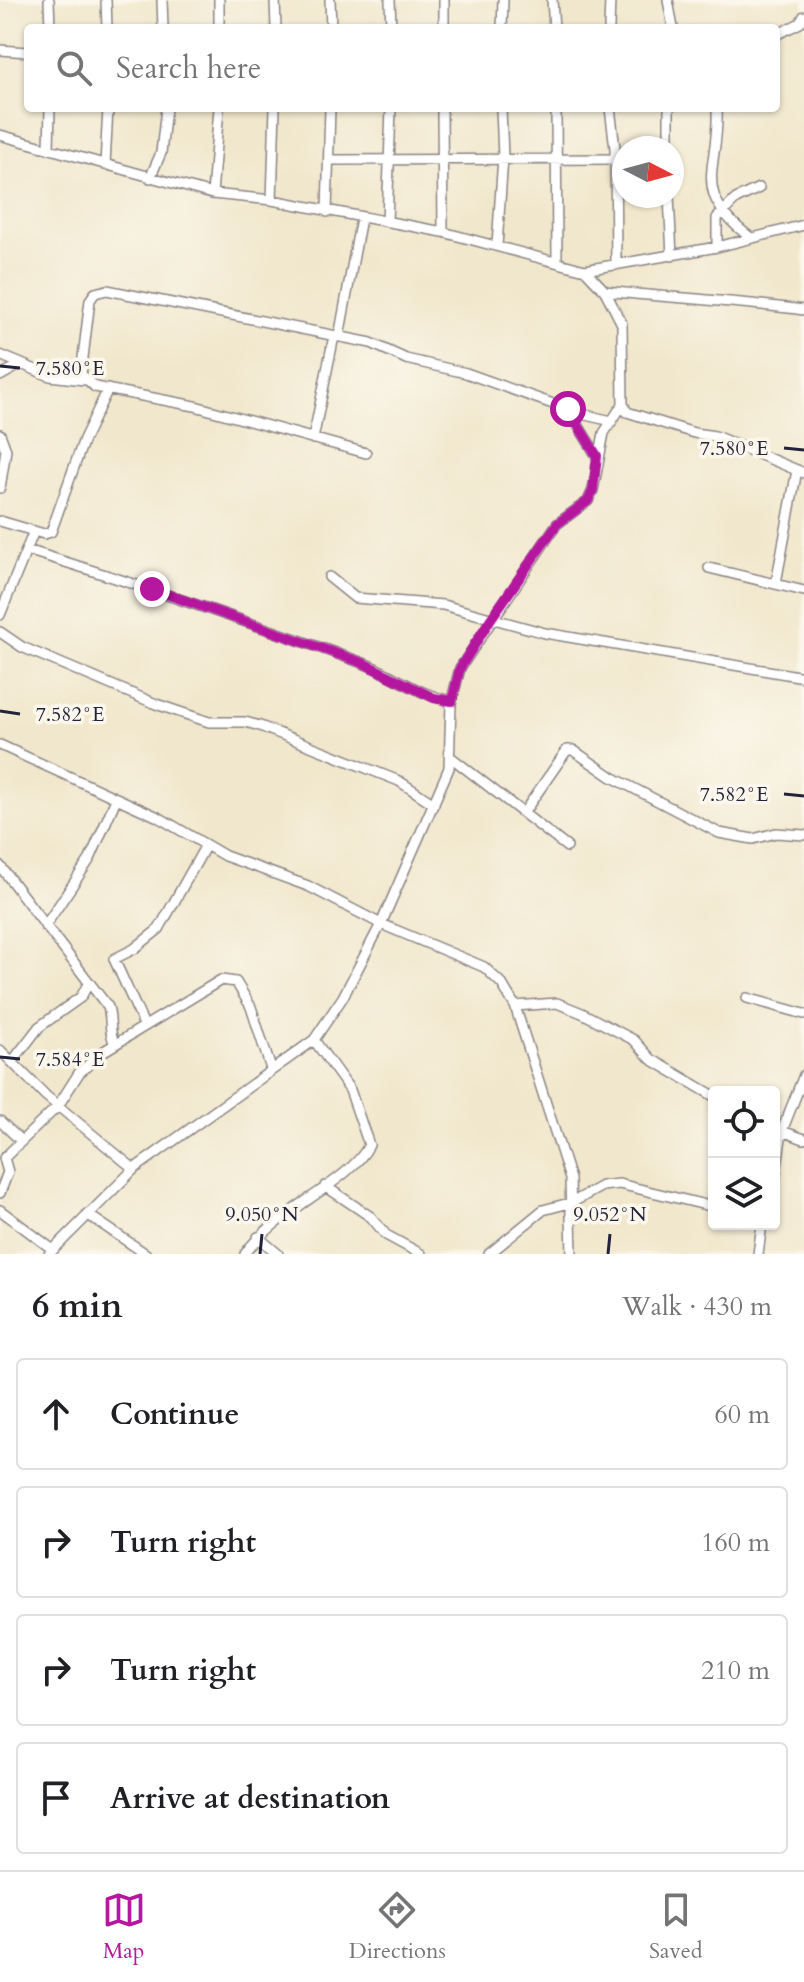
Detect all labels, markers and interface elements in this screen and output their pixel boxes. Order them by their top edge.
search box [24,24,780,112]
icon: search [52,46,96,90]
text: Search here [116,48,261,89]
north arrow [612,136,684,208]
text: 7.580°E [36,355,104,382]
route start [550,391,586,427]
text: 7.580°E [700,435,768,462]
route end [134,571,170,607]
text: 7.582°E [36,701,104,728]
text: 7.582°E [700,781,768,808]
text: 7.584°E [36,1046,104,1073]
map controls [708,1086,780,1230]
button: locate [708,1086,780,1158]
button: layers [708,1158,780,1230]
text: 9.050°N [225,1201,299,1228]
text: 9.052°N [573,1201,647,1228]
text: 6 min [32,1283,123,1329]
text: Walk · 430 m [622,1289,772,1324]
icon: ahead [34,1392,78,1436]
text: Continue [110,1394,239,1435]
text: 60 m [714,1397,770,1432]
icon: right [34,1520,78,1564]
text: Turn right [110,1522,256,1563]
text: 160 m [701,1525,770,1560]
icon: right [34,1648,78,1692]
text: Turn right [110,1650,256,1691]
text: 210 m [701,1653,770,1688]
icon: arrive [34,1776,78,1820]
text: Arrive at destination [110,1778,390,1819]
tab: Map [102,1888,146,1966]
tab: Directions [349,1888,446,1966]
tab: Saved [649,1888,702,1966]

